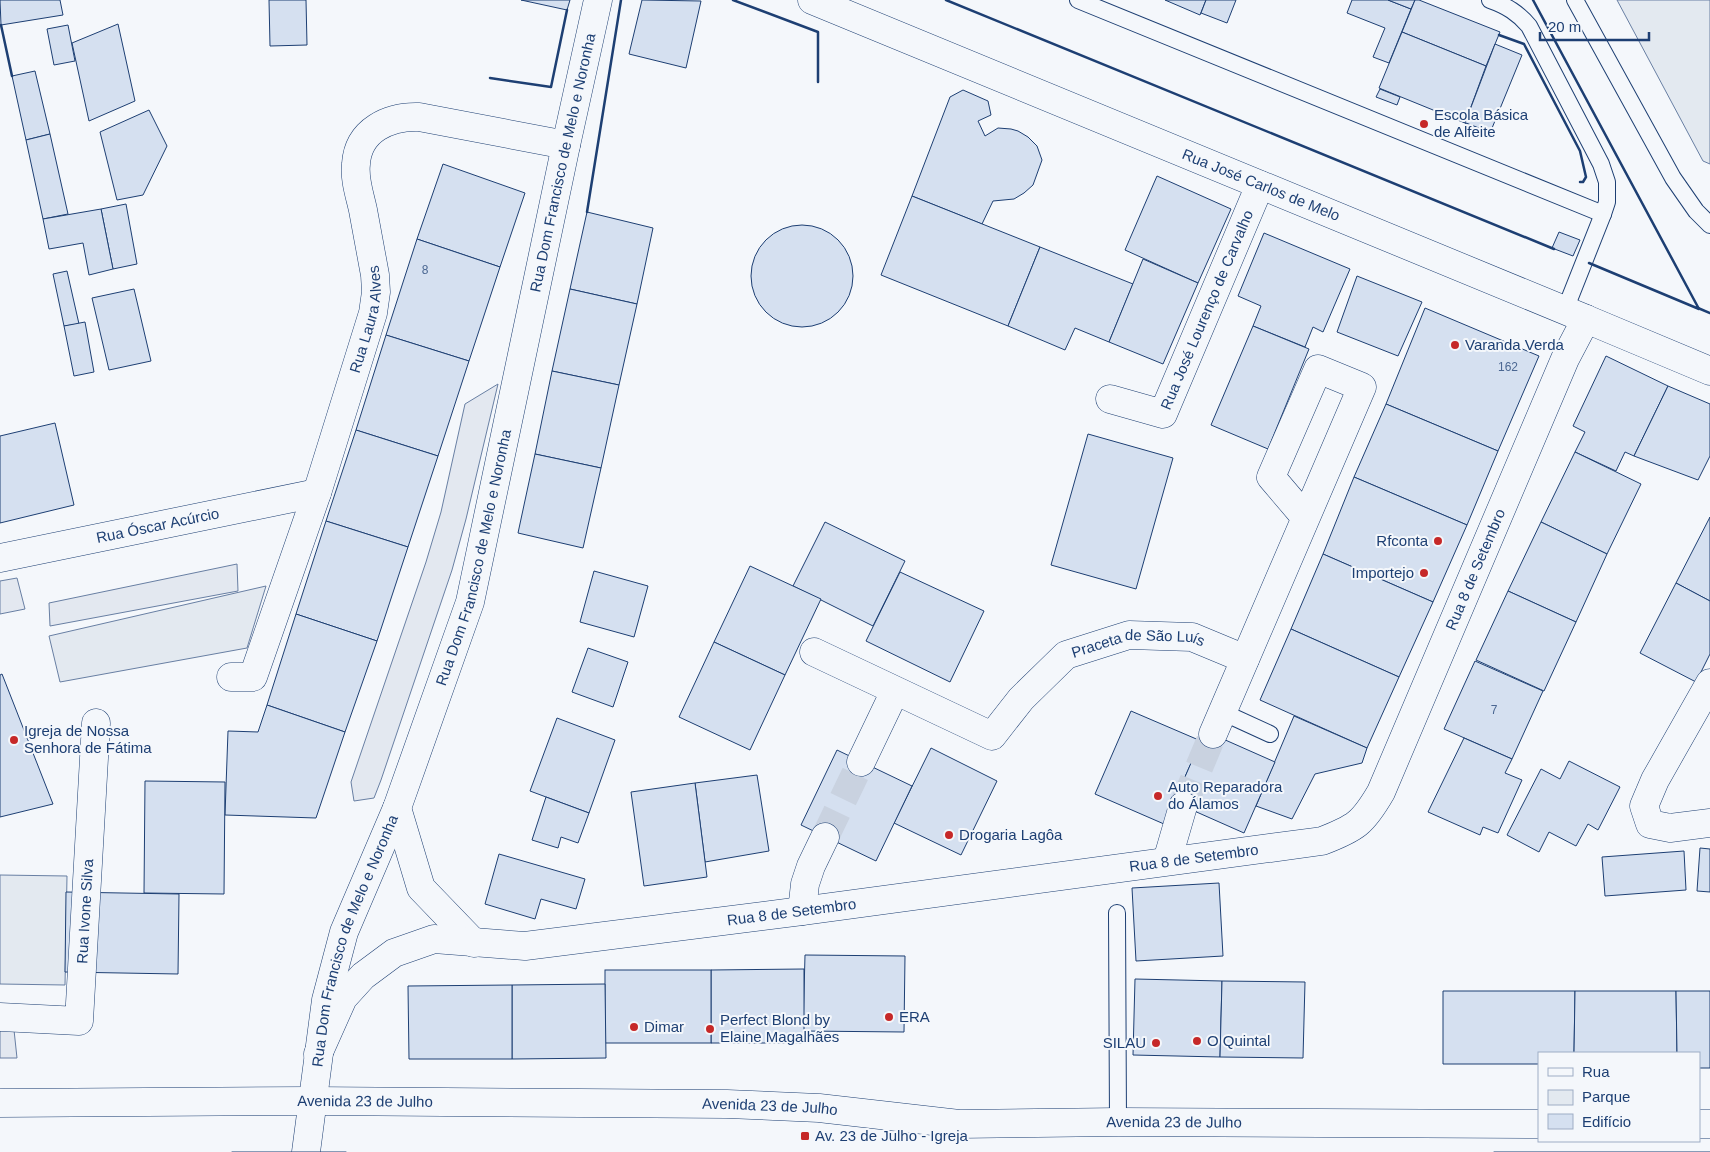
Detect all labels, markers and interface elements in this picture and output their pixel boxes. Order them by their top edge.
scale bar [1540,10,1649,42]
text: 20 m [1548,18,1581,35]
street label: Rua Dom Francisco de Melo e Noronha [526,31,599,294]
place label: Escola Básica de Alfeite [1434,106,1529,140]
marker: Escola Básica de Alfeite [1418,118,1430,130]
street label: Rua José Carlos de Melo [1180,145,1342,224]
street label: Rua José Lourenço de Carvalho [1157,207,1256,412]
house number: 8 [422,263,429,277]
street label: Rua Laura Alves [346,264,384,375]
place label: Varanda Verda [1465,336,1565,353]
marker: Varanda Verda [1449,339,1461,351]
house number: 162 [1498,360,1518,374]
street label: Rua Dom Francisco de Melo e Noronha [432,427,514,688]
street label: Rua Óscar Acúrcio [95,504,221,546]
street label: Rua 8 de Setembro [1442,506,1508,633]
place label: Rfconta [1376,532,1429,549]
marker: Rfconta [1432,535,1444,547]
place label: Importejo [1351,564,1414,581]
marker: Importejo [1418,567,1430,579]
street label: Praceta de São Luís [1069,626,1208,661]
house number: 7 [1491,703,1498,717]
place label: Igreja de Nossa Senhora de Fátima [24,722,152,756]
marker: Igreja de Nossa Senhora de Fátima [8,734,20,746]
place label: Auto Reparadora do Álamos [1168,778,1283,812]
marker: Auto Reparadora do Álamos [1152,790,1164,802]
street label: Rua Dom Francisco de Melo e Noronha [308,811,401,1068]
place label: Drogaria Lagôa [959,826,1063,843]
marker: Drogaria Lagôa [943,829,955,841]
street label: Rua 8 de Setembro [1128,841,1260,875]
street label: Rua Ivone Silva [73,858,96,964]
street label: Rua 8 de Setembro [726,895,857,928]
place label: ERA [899,1008,930,1025]
place label: Perfect Blond by Elaine Magalhães [720,1011,839,1045]
marker: ERA [883,1011,895,1023]
place label: Dimar [644,1018,684,1035]
marker: Dimar [628,1021,640,1033]
marker: Perfect Blond by Elaine Magalhães [704,1023,716,1035]
place label: O Quintal [1207,1032,1270,1049]
place label: SILAU [1103,1034,1146,1051]
marker: O Quintal [1191,1035,1203,1047]
marker: SILAU [1150,1037,1162,1049]
legend [1538,1052,1700,1142]
text: Rua [1582,1063,1610,1080]
text: Parque [1582,1088,1630,1105]
street label: Avenida 23 de Julho [297,1092,433,1110]
street label: Avenida 23 de Julho [702,1095,839,1118]
street label: Avenida 23 de Julho [1106,1113,1242,1131]
text: Edifício [1582,1113,1631,1130]
place label: Av. 23 de Julho - Igreja [815,1127,969,1144]
marker: Av. 23 de Julho - Igreja [799,1130,811,1142]

